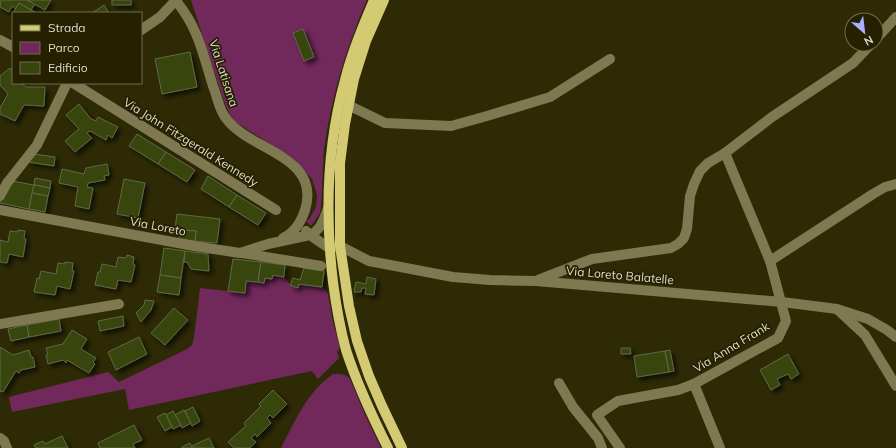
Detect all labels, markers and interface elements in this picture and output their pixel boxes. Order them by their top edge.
legend [12,12,142,84]
north arrow [844,12,884,52]
text: Strada [48,20,86,35]
text: N [862,33,876,49]
street label: Via Latisana [206,38,242,108]
text: Parco [48,40,80,55]
text: Edificio [48,60,88,75]
street label: Via John Fitzgerald Kennedy [121,94,262,190]
street label: Via Loreto [129,213,187,239]
street label: Via Loreto Balatelle [565,263,675,287]
street label: Via Anna Frank [690,318,772,376]

